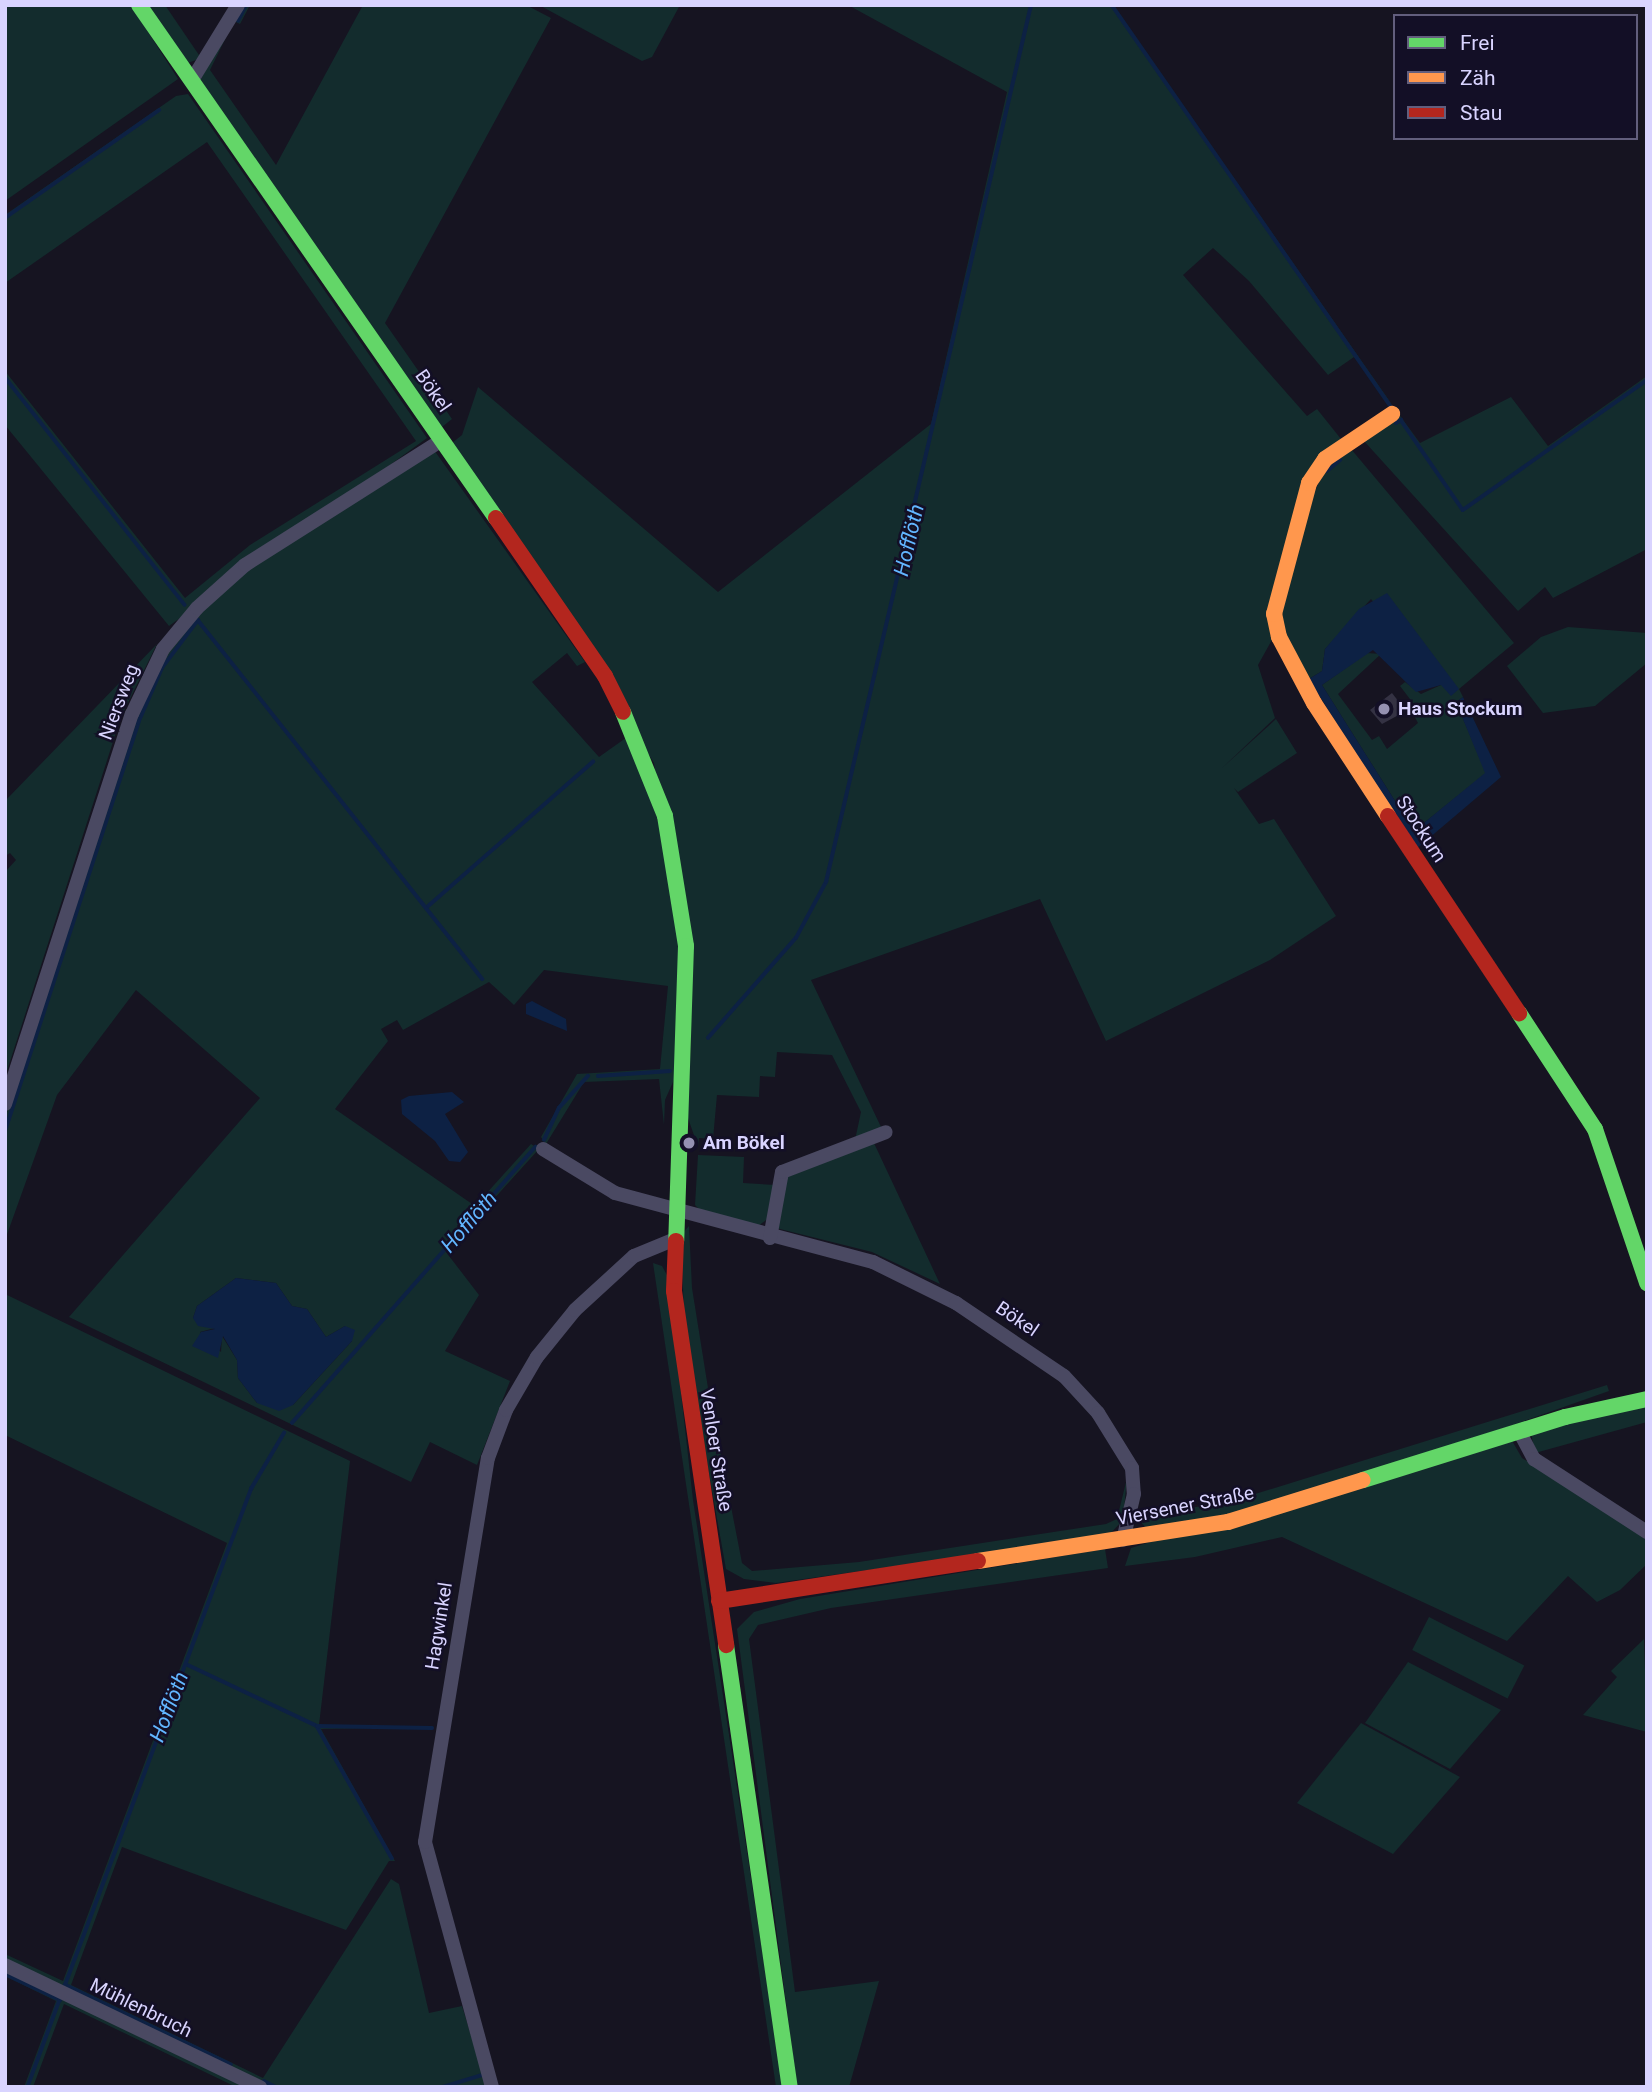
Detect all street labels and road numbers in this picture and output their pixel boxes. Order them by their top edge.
street label: Bökel [410,365,456,417]
street label: Niersweg [94,661,144,743]
street label: Stockum [1391,791,1451,867]
street label: Bökel [991,1296,1043,1342]
street label: Venloer Straße [695,1387,737,1513]
street label: Viersener Straße [1114,1481,1256,1531]
street label: Hagwinkel [421,1581,457,1671]
street label: Mühlenbruch [86,1973,196,2043]

